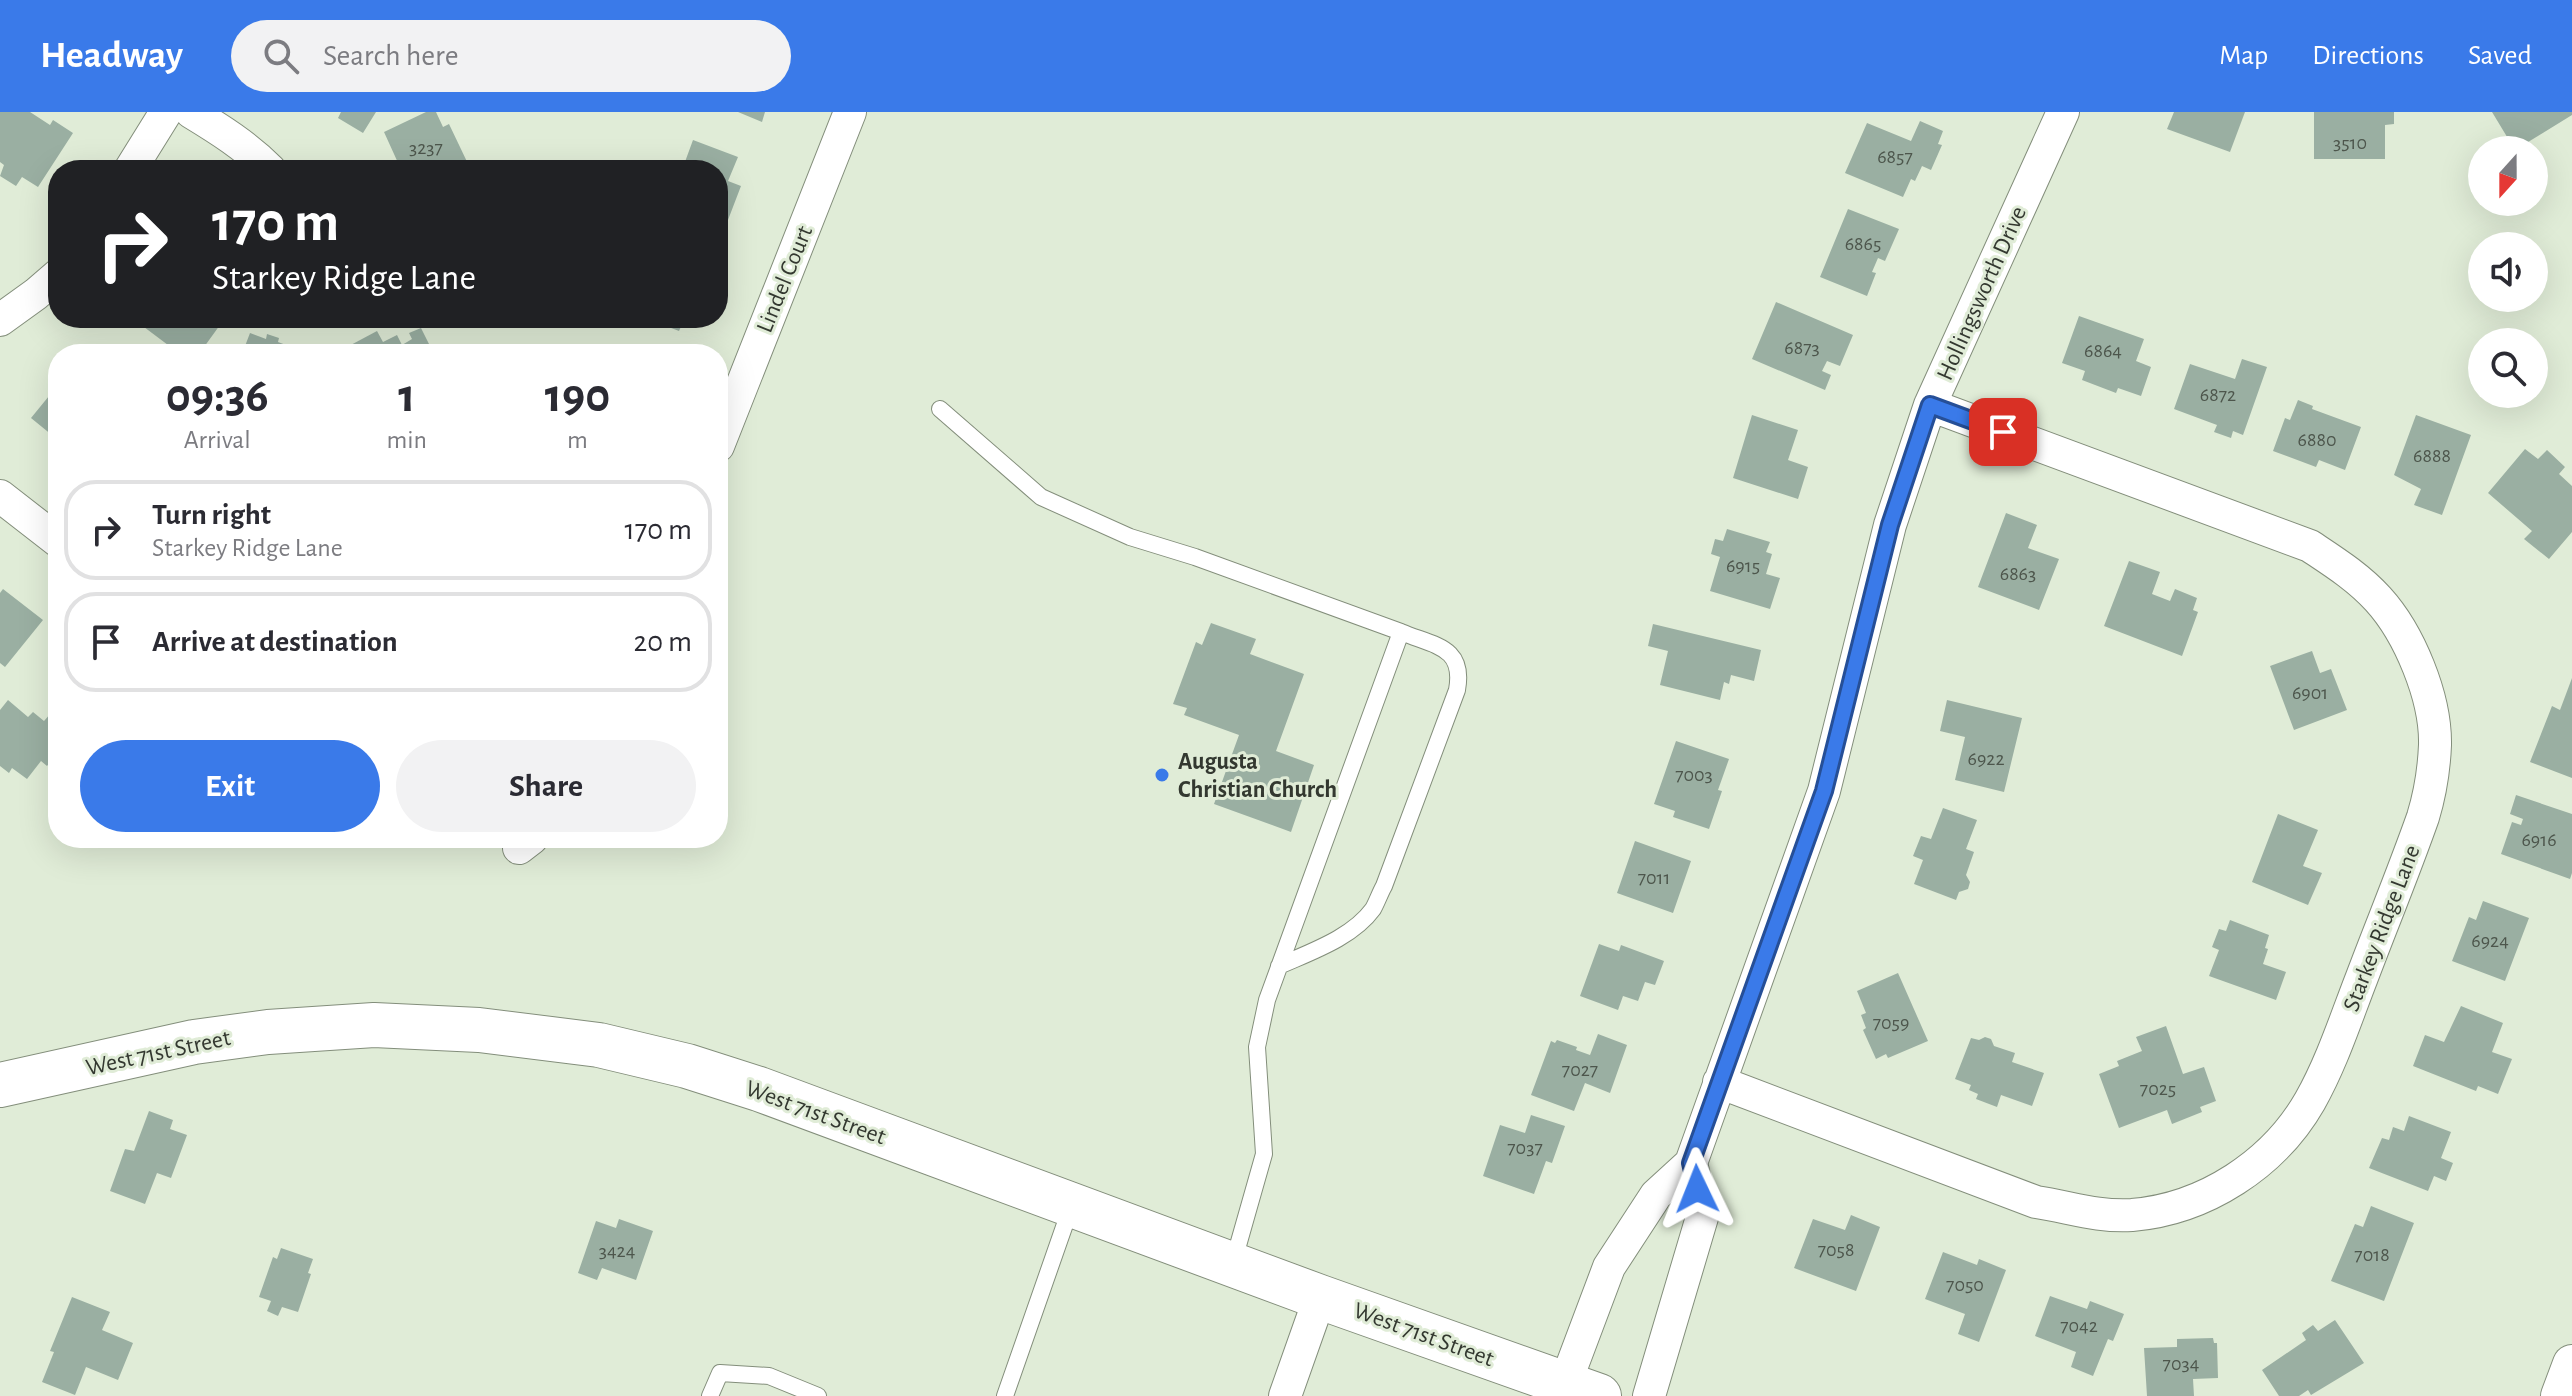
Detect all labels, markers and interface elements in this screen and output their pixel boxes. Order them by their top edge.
search box [231,20,791,92]
icon: search [259,34,303,78]
text: Headway [40,37,183,75]
text: Search here [323,41,459,71]
text: Map [2219,42,2268,70]
text: Directions [2312,42,2424,70]
text: Saved [2468,42,2532,70]
house number: 3510 [2333,133,2367,153]
north arrow [2468,136,2548,216]
map controls [2468,136,2548,408]
house number: 3237 [409,138,443,158]
house number: 6857 [1877,147,1913,167]
icon: right [80,192,184,296]
text: 170 m [212,195,339,251]
street label: Hollingsworth Drive [1933,203,2031,384]
street label: Lindel Court [753,222,817,336]
button: sound [2468,232,2548,312]
house number: 6865 [1845,234,1881,254]
text: Starkey Ridge Lane [212,260,476,296]
button: search [2468,328,2548,408]
house number: 6873 [1784,338,1820,358]
house number: 6864 [2084,341,2122,361]
text: 09:36 [166,373,269,421]
text: 1 [398,373,415,421]
text: 190 [545,373,610,421]
house number: 6872 [2200,385,2236,405]
pin [1969,398,2037,466]
icon: arrive [1981,410,2025,454]
text: Arrival [184,427,251,453]
text: min [387,427,427,453]
text: m [567,427,588,453]
house number: 6880 [2298,430,2336,450]
house number: 6888 [2413,446,2451,466]
text: Turn right [152,500,271,530]
icon: right [84,508,128,552]
text: 170 m [624,515,692,545]
text: Starkey Ridge Lane [152,535,343,561]
house number: 6915 [1726,556,1760,576]
house number: 6863 [2000,564,2036,584]
icon: arrive [84,620,128,664]
text: Arrive at destination [152,627,398,657]
text: 20 m [634,627,692,657]
house number: 6901 [2292,683,2328,703]
button: Exit [80,740,380,832]
button: Share [396,740,696,832]
house number: 6922 [1968,749,2005,769]
place label: Augusta Christian Church [1178,750,1337,802]
house number: 7003 [1675,765,1713,785]
marker: Augusta Christian Church [1153,766,1171,784]
house number: 6916 [2521,830,2557,850]
street label: Starkey Ridge Lane [2339,842,2425,1015]
house number: 7011 [1638,868,1670,888]
house number: 6924 [2471,931,2509,951]
house number: 7059 [1873,1013,1909,1033]
street label: West 71st Street [84,1026,233,1080]
house number: 7027 [1562,1060,1598,1080]
street label: West 71st Street [742,1076,889,1150]
house number: 7025 [2140,1079,2176,1099]
house number: 7037 [1507,1138,1543,1158]
position arrow [1655,1147,1739,1231]
house number: 7058 [1818,1240,1854,1260]
house number: 3424 [599,1241,635,1261]
house number: 7018 [2354,1245,2390,1265]
house number: 7050 [1946,1275,1984,1295]
street label: West 71st Street [1350,1298,1497,1372]
house number: 7042 [2060,1316,2098,1336]
house number: 7034 [2163,1354,2199,1374]

